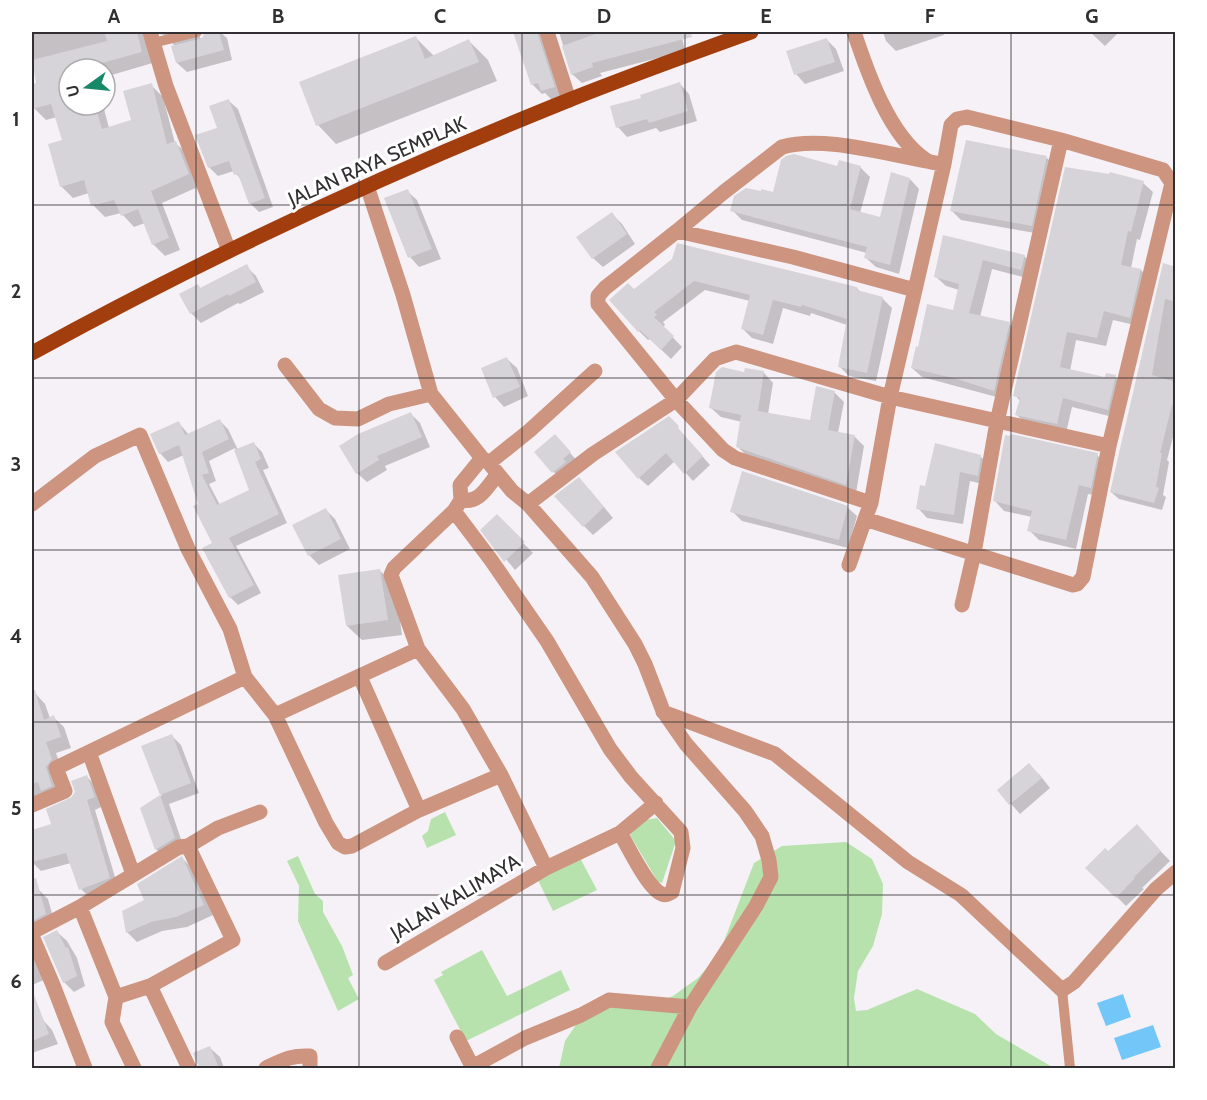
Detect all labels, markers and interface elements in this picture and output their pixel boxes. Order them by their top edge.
text: A [108,4,121,28]
text: B [272,4,284,28]
text: C [434,4,446,28]
text: D [597,4,611,28]
text: E [760,4,772,28]
text: F [925,4,936,28]
text: G [1085,4,1099,28]
north arrow [57,57,117,117]
text: U [62,83,84,99]
text: 1 [12,107,20,131]
street label: JALAN RAYA SEMPLAK [283,111,470,211]
text: 2 [11,279,21,303]
text: 3 [11,452,21,476]
text: 4 [10,624,22,648]
text: 5 [11,796,21,820]
street label: JALAN KALIMAYA [385,849,525,946]
text: 6 [10,969,22,993]

